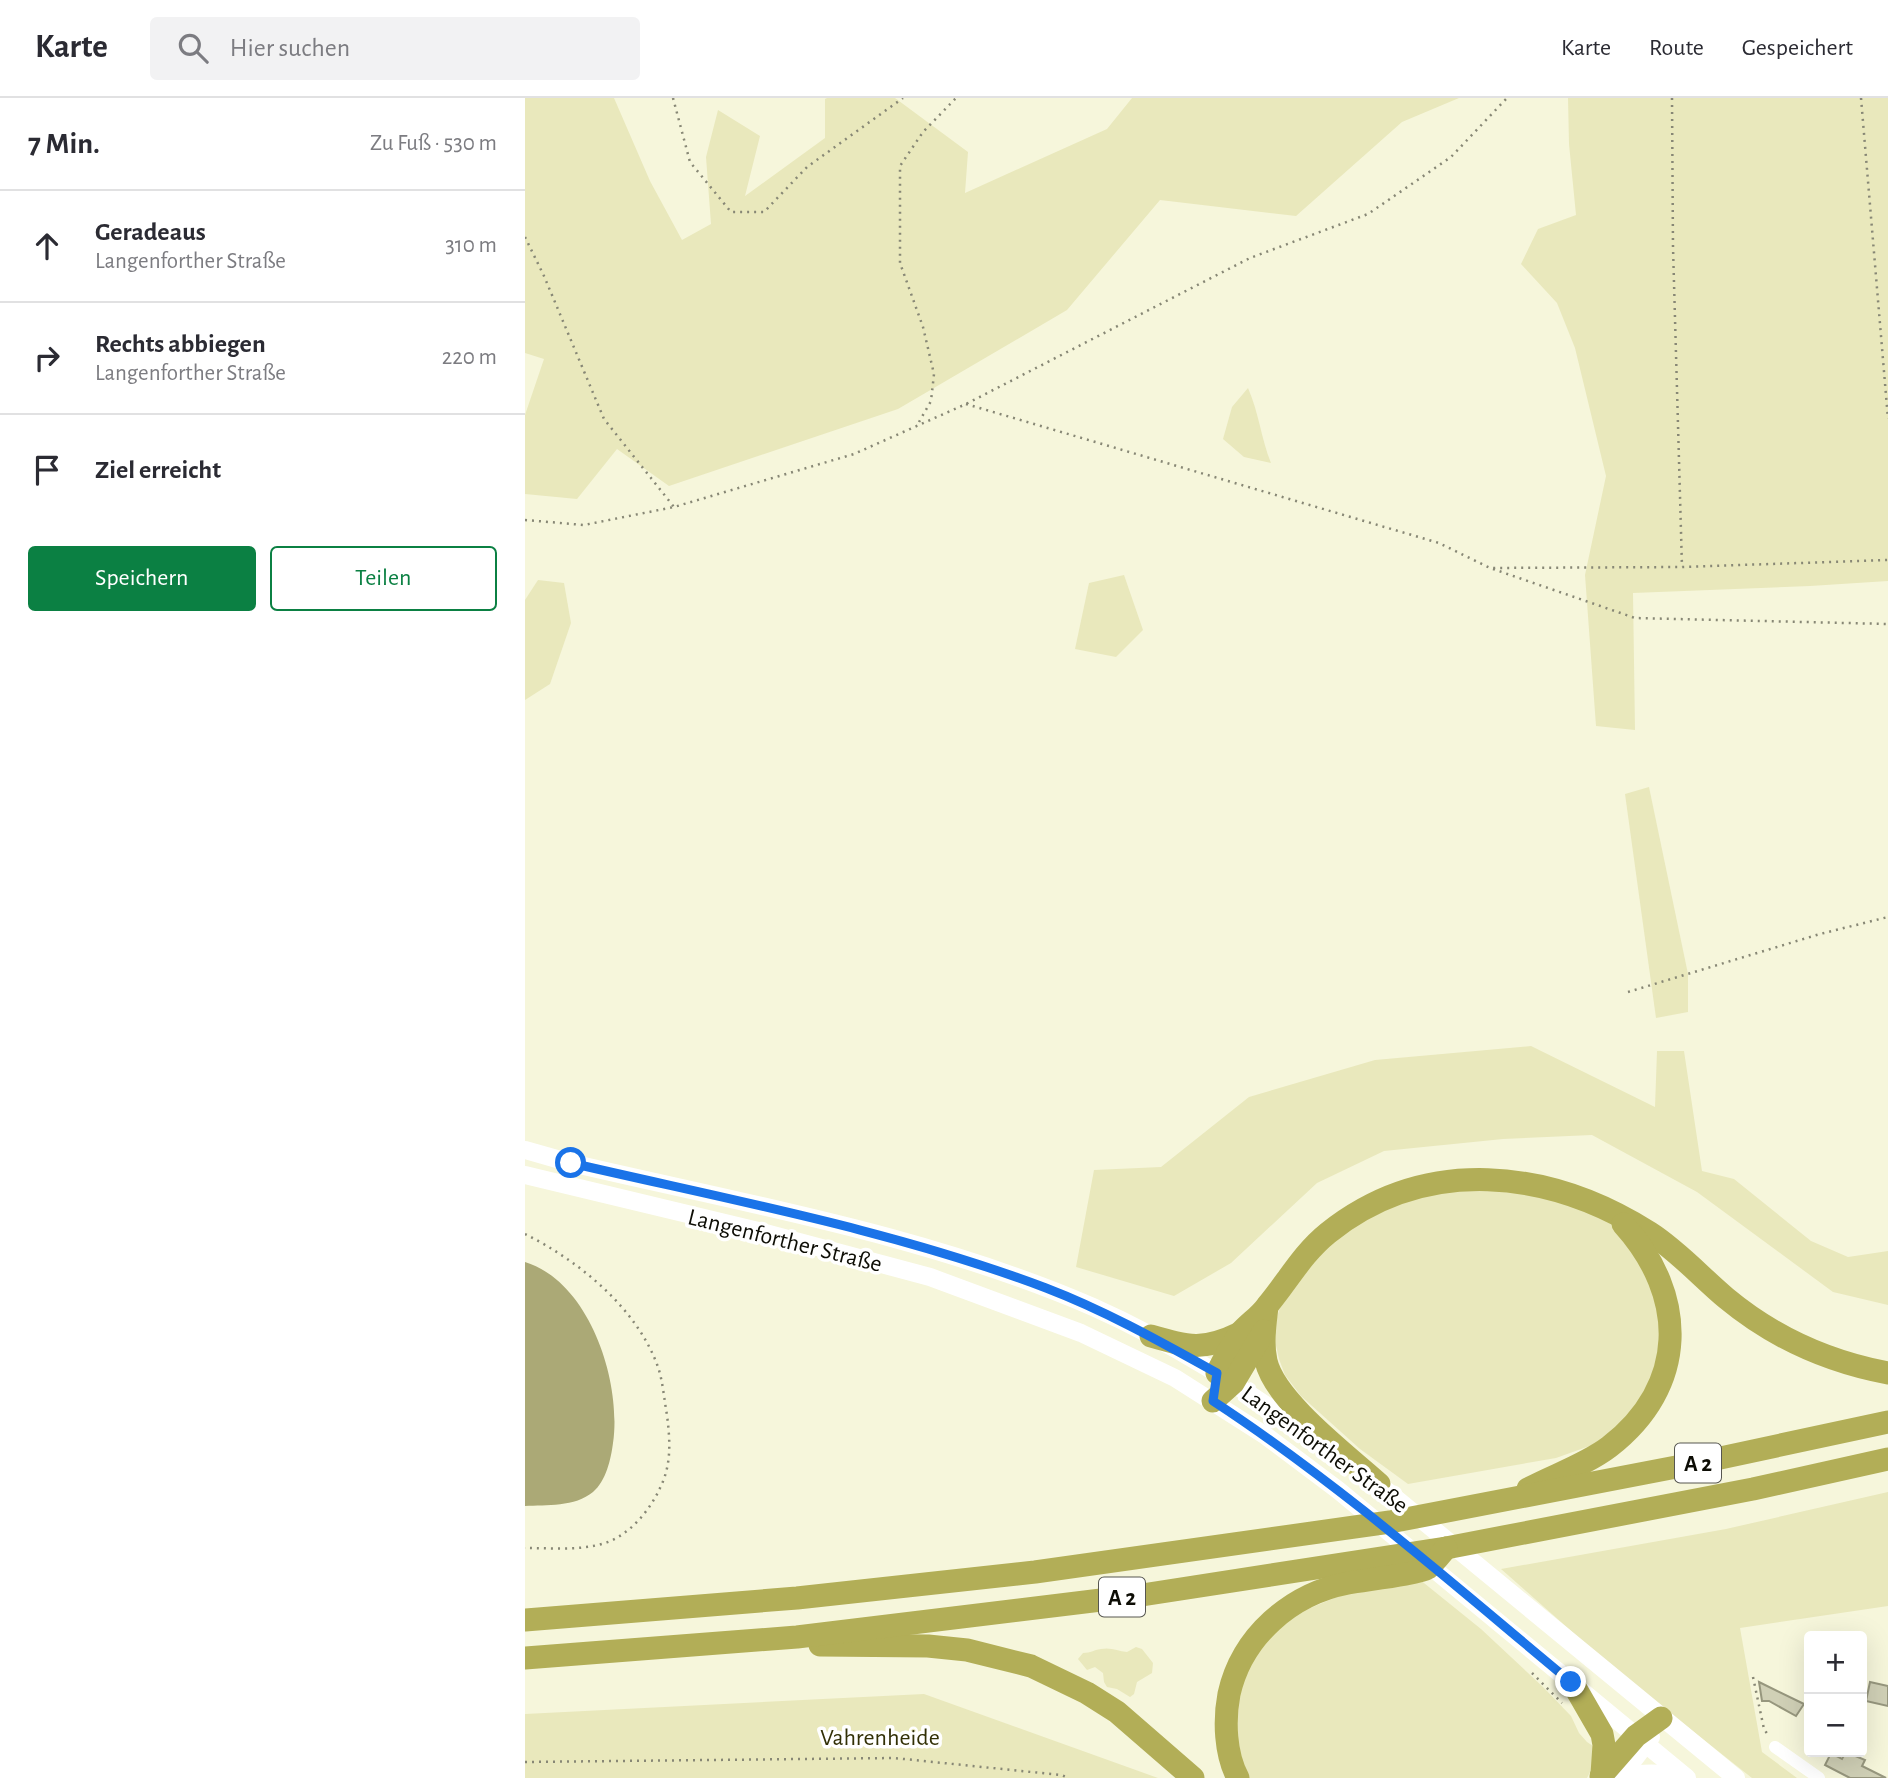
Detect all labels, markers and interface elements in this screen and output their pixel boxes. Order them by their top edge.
search box [150,17,640,80]
icon: search [174,29,212,67]
text: Karte [35,31,108,64]
text: Hier suchen [230,35,350,61]
text: Karte [1561,36,1611,60]
text: Route [1649,36,1704,60]
text: Gespeichert [1742,36,1853,60]
text: 7 Min. [28,129,100,159]
text: Zu Fuß · 530 m [370,132,497,155]
text: Geradeaus [95,219,206,245]
icon: ahead [28,227,66,265]
text: 310 m [445,234,497,257]
text: Langenforther Straße [95,250,286,273]
text: Rechts abbiegen [95,331,266,357]
icon: right [28,339,66,377]
text: 220 m [442,346,497,369]
text: Langenforther Straße [95,362,286,385]
icon: arrive [28,451,66,489]
text: Ziel erreicht [95,457,221,483]
button: Speichern [28,546,256,611]
button: Teilen [270,546,497,611]
route start [555,1147,586,1178]
street label: Langenforther Straße [685,1205,884,1277]
street label: Langenforther Straße [1237,1382,1412,1518]
road number: A 2 [1675,1444,1721,1482]
road number: A 2 [1099,1578,1145,1616]
map controls [1804,1631,1867,1757]
button: + [1804,1631,1867,1694]
route end [1555,1666,1586,1697]
button: − [1804,1694,1867,1757]
park label: Vahrenheide [820,1726,940,1750]

